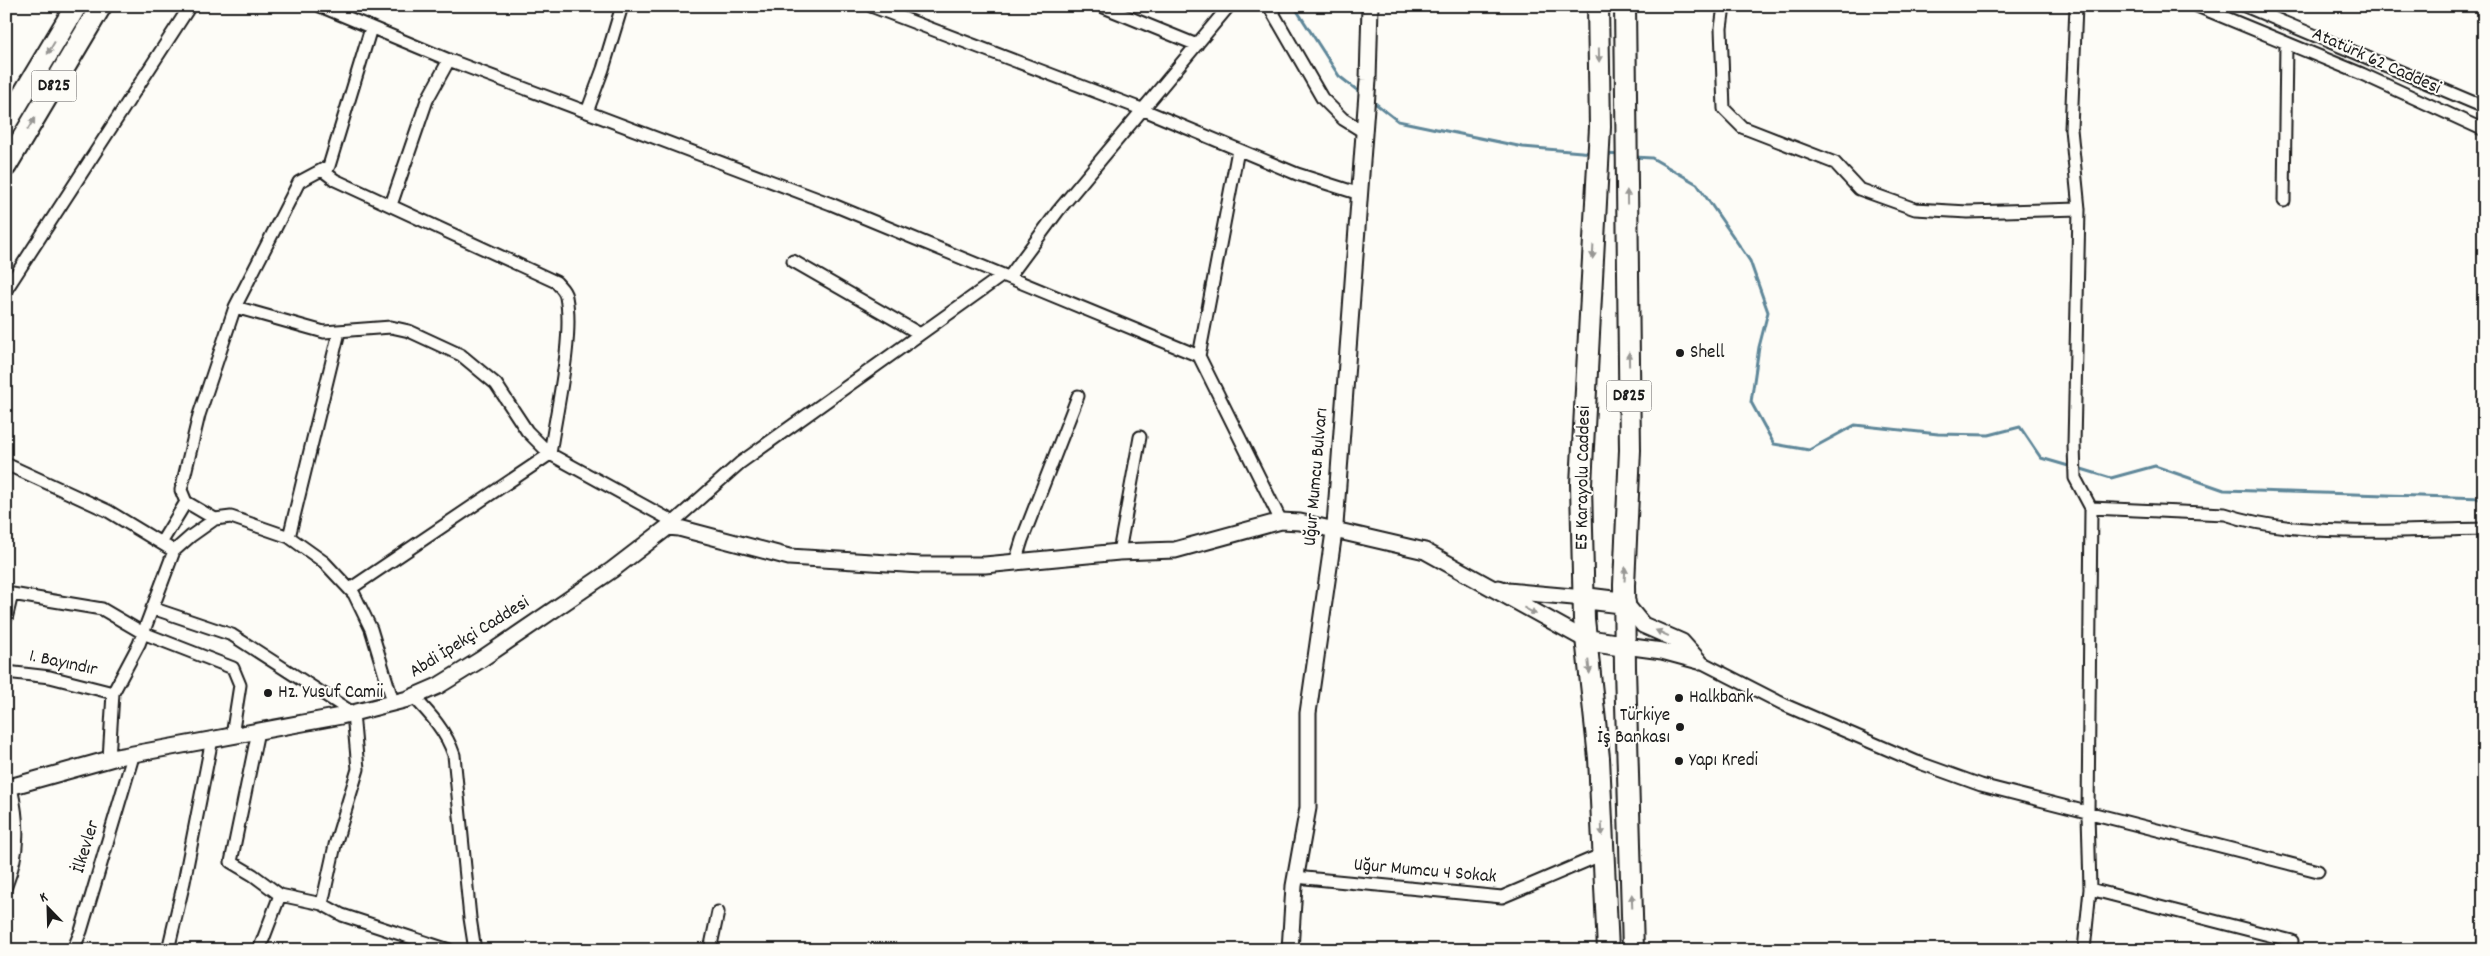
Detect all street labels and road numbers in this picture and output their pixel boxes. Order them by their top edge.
street label: Atatürk 62 Caddesi [2307,21,2445,103]
road number: D825 [32,70,76,102]
road number: D825 [1606,381,1652,412]
street label: E5 Karayolu Caddesi [1569,405,1599,551]
street label: Uğur Mumcu Bulvarı [1298,407,1336,547]
street label: Abdi İpekçi Caddesi [405,590,536,686]
street label: 1. Bayındır [26,644,100,684]
street label: İlkevler [66,817,108,877]
street label: Uğur Mumcu 4 Sokak [1353,852,1498,892]

